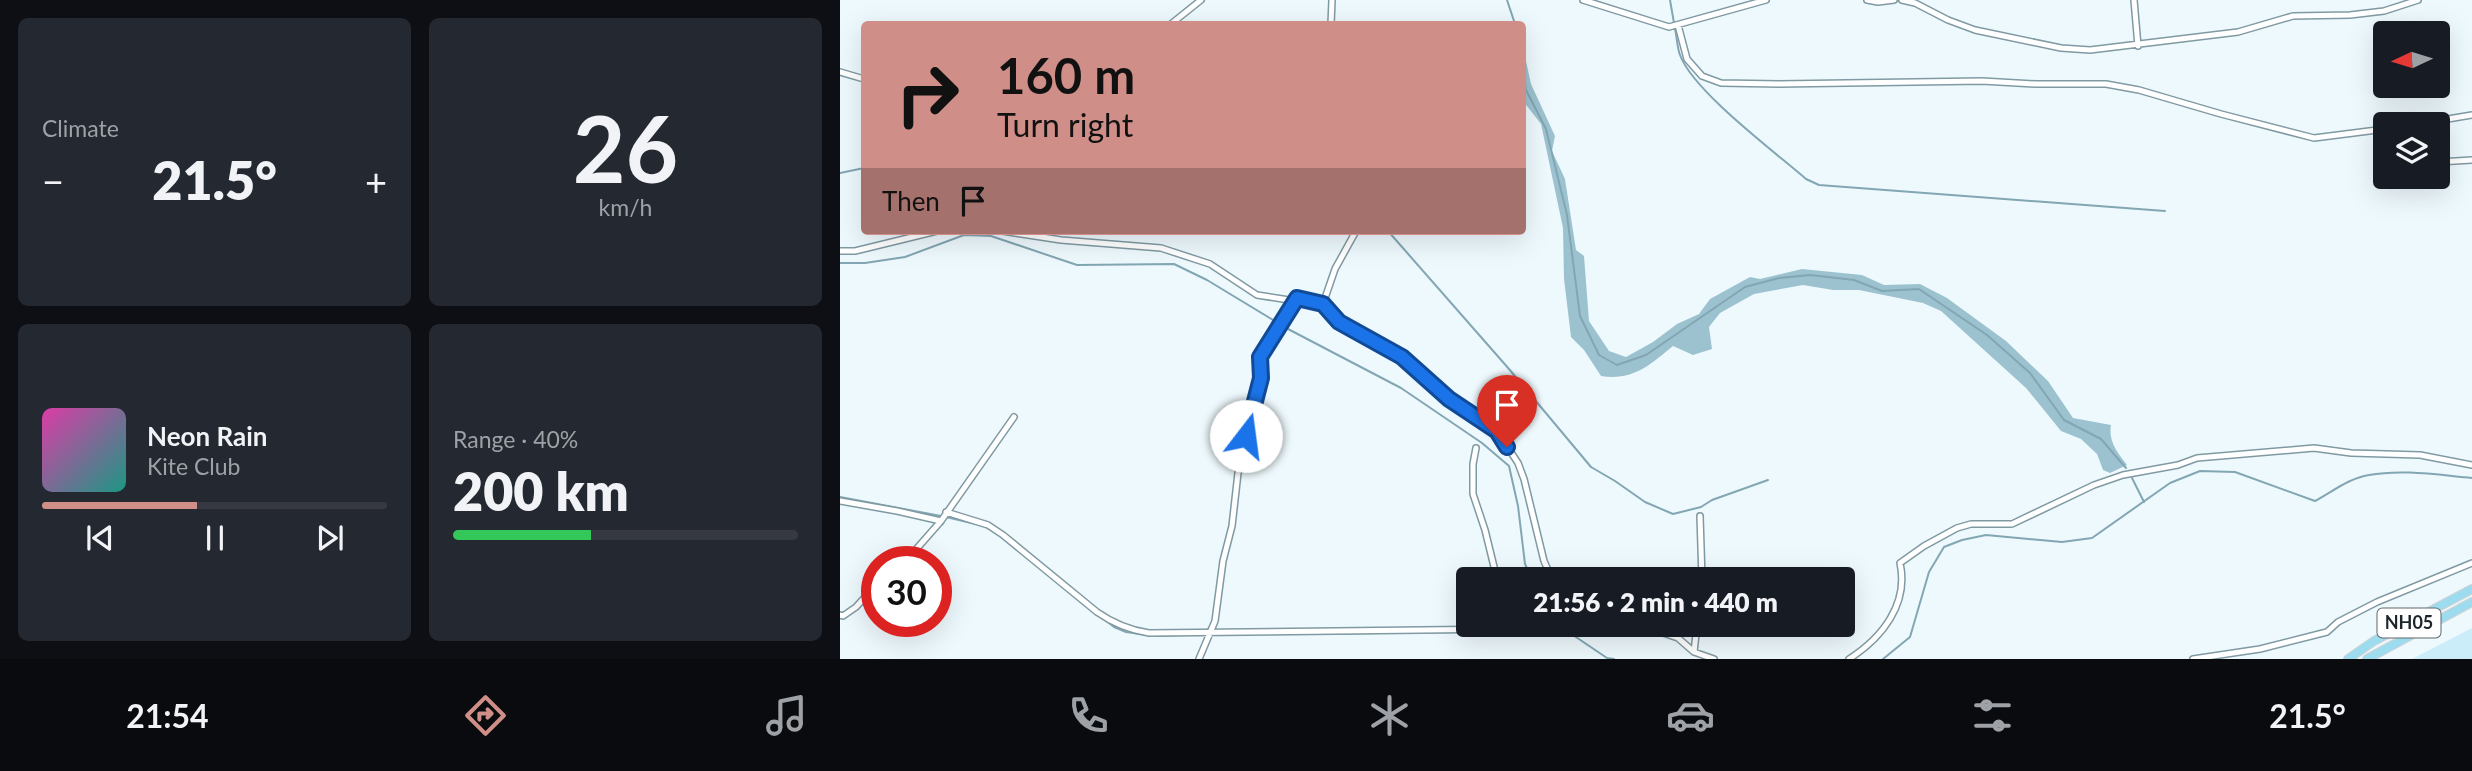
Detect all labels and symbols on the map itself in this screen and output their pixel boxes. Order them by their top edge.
north arrow [2373,21,2450,98]
pin [1477,375,1537,447]
position arrow [1209,399,1283,473]
speed limit sign: 30 [861,546,952,637]
road number: NH05 [2378,608,2440,638]

